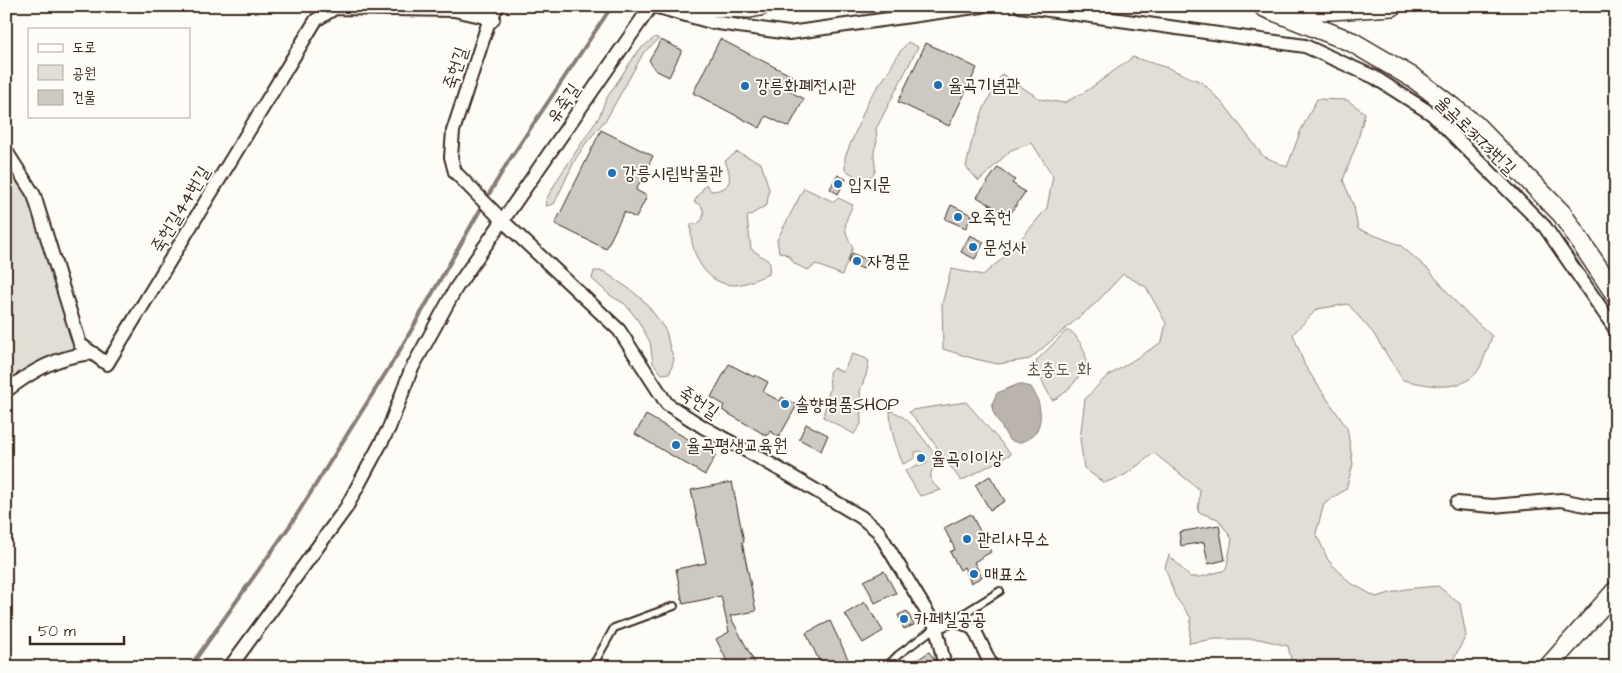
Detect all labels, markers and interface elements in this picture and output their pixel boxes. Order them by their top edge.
legend [28,28,190,118]
text: 도로 [72,37,96,58]
street label: 죽헌길 [437,43,474,93]
text: 공원 [72,63,96,84]
place label: 율곡기념관 [948,73,1020,98]
place label: 강릉화폐전시관 [755,74,856,99]
street label: 유죽길 [541,78,586,128]
marker: 율곡기념관 [932,79,944,91]
marker: 강릉화폐전시관 [739,80,751,92]
text: 건물 [72,87,96,108]
street label: 율곡로3173번길 [1430,90,1522,181]
street label: 죽헌길44번길 [145,161,216,257]
place label: 강릉시립박물관 [622,161,723,186]
marker: 강릉시립박물관 [606,167,618,179]
place label: 입지문 [848,172,891,197]
marker: 입지문 [832,178,844,190]
place label: 오죽헌 [968,205,1011,230]
marker: 오죽헌 [952,211,964,223]
place label: 문성사 [983,235,1027,260]
marker: 문성사 [967,241,979,253]
place label: 자경문 [867,249,910,274]
marker: 자경문 [851,255,863,267]
park label: 초충도 화 [1026,357,1092,382]
street label: 죽헌길 [674,380,724,425]
place label: 솔향명품SHOP [795,392,899,417]
marker: 솔향명품SHOP [779,398,791,410]
place label: 율곡평생교육원 [686,433,787,458]
marker: 율곡평생교육원 [670,439,682,451]
place label: 율곡이이상 [931,446,1004,471]
marker: 율곡이이상 [915,452,927,464]
place label: 관리사무소 [977,527,1049,552]
marker: 관리사무소 [961,533,973,545]
place label: 매표소 [984,562,1027,587]
marker: 매표소 [968,568,980,580]
place label: 카페칠공공 [914,607,986,632]
scale bar [30,613,124,645]
marker: 카페칠공공 [898,613,910,625]
text: 50 m [38,621,76,642]

